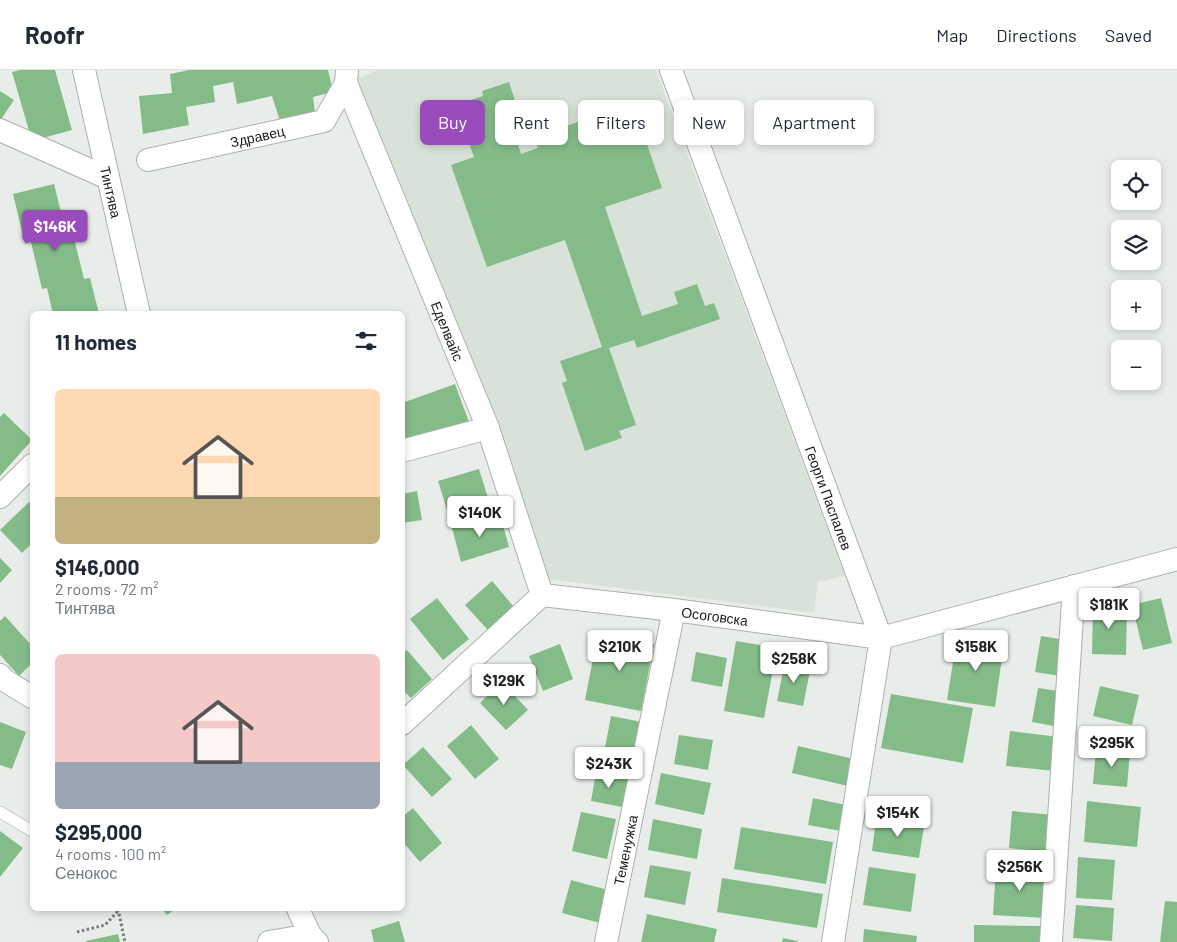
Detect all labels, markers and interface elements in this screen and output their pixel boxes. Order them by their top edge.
text: Roofr [25,20,84,49]
text: Map [936,24,968,46]
text: Directions [996,24,1077,46]
text: Saved [1105,24,1152,46]
chip: Buy [420,100,485,145]
chip: Rent [495,100,568,145]
chip: Filters [578,100,664,145]
chip: New [674,100,744,145]
chip: Apartment [754,100,874,145]
street label: Здравец [228,121,286,150]
map controls [1111,160,1161,390]
button: locate [1111,160,1161,210]
street label: Тинтява [97,164,126,220]
pin: $146K [20,210,90,252]
text: $146K [33,216,77,235]
button: layers [1111,220,1161,270]
button: + [1111,280,1161,330]
street label: Еделвайс [428,298,468,363]
icon: filters [352,327,380,355]
text: 11 homes [55,329,137,354]
button: − [1111,340,1161,390]
icon: home [173,422,263,512]
street label: Георги Паспалев [802,443,856,552]
pin: $140K [445,496,515,538]
text: $140K [458,502,502,521]
text: $146,000 [55,554,139,579]
text: 2 rooms · 72 m² [55,579,158,598]
pin: $181K [1074,588,1144,630]
text: $181K [1090,594,1128,613]
text: Тинтява [55,598,115,617]
street label: Осоговска [680,603,749,628]
pin: $210K [585,630,655,672]
pin: $158K [941,630,1011,672]
text: $210K [599,636,641,655]
text: $158K [955,636,997,655]
pin: $258K [759,642,829,684]
text: $258K [771,648,817,667]
pin: $129K [469,664,539,706]
text: $129K [483,670,525,689]
icon: home [173,687,263,777]
pin: $295K [1077,726,1147,768]
text: $295K [1089,732,1135,751]
pin: $243K [574,746,644,789]
text: $243K [586,753,632,772]
pin: $154K [863,796,933,838]
text: $154K [876,802,920,821]
street label: Теменужка [609,813,640,887]
text: $295,000 [55,819,142,844]
text: 4 rooms · 100 m² [55,844,166,863]
pin: $256K [985,850,1055,892]
text: $256K [997,856,1043,875]
text: Сенокос [55,863,117,882]

